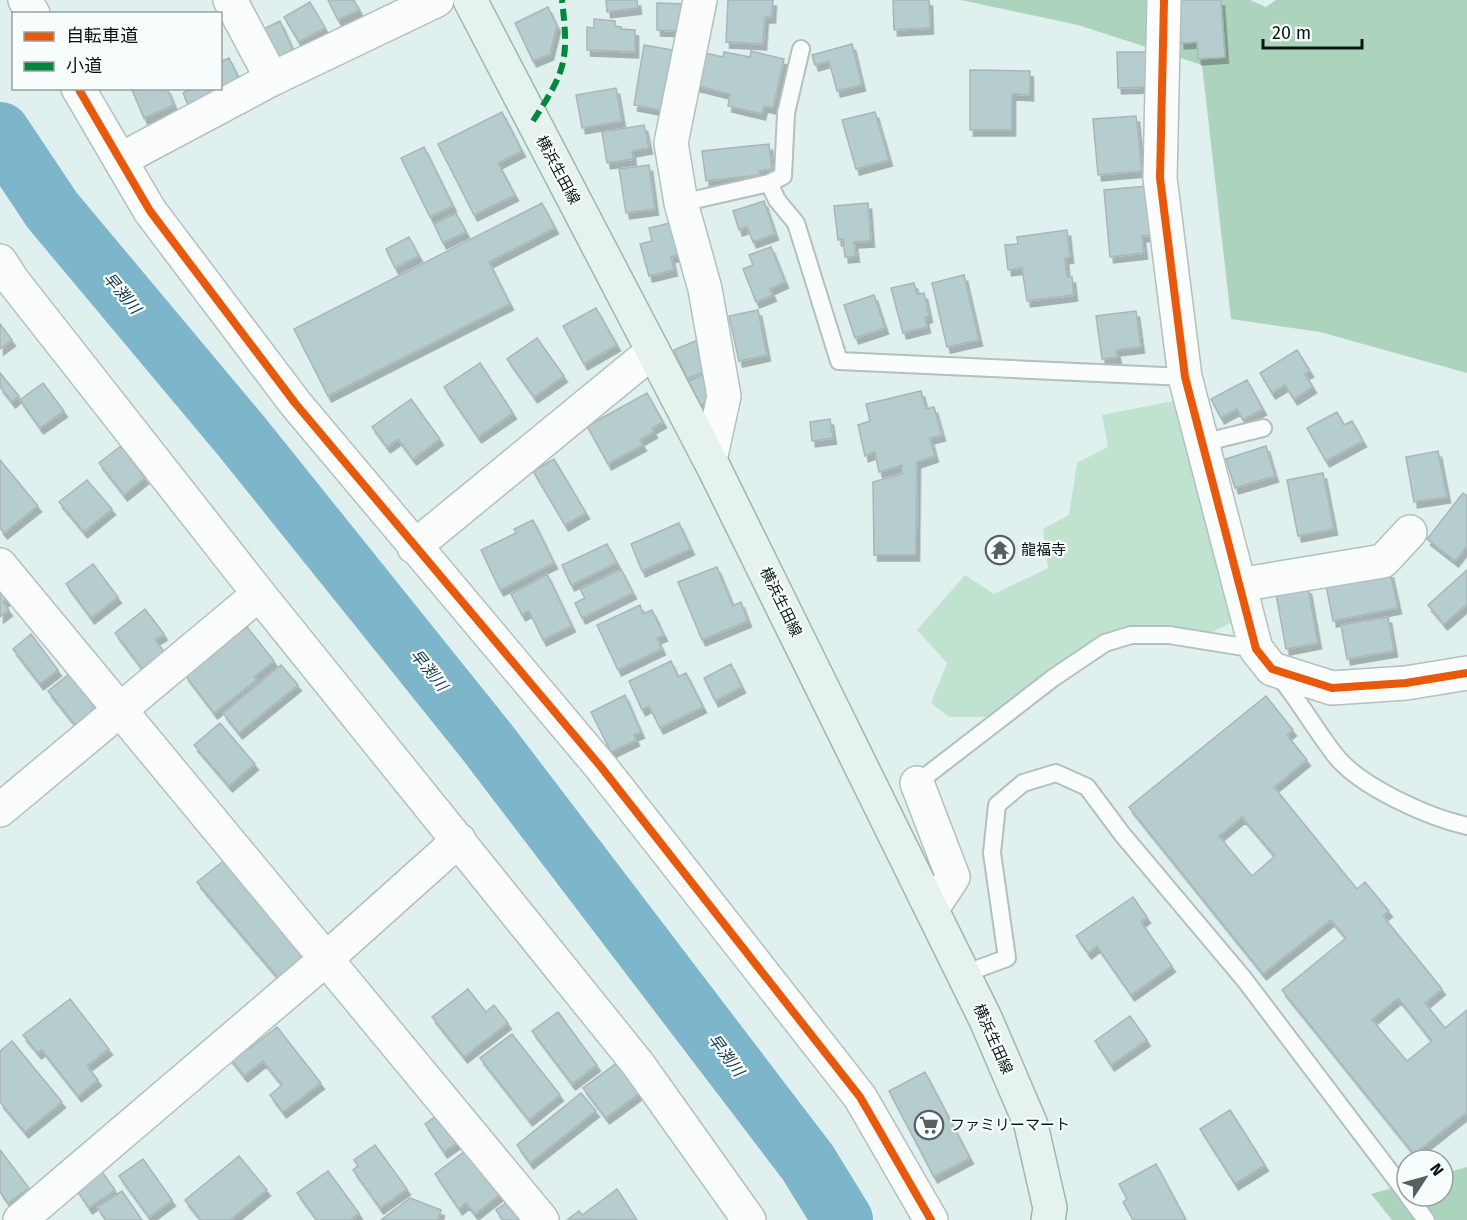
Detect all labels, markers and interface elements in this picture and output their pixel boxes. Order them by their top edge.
legend [12,12,222,90]
scale bar [1263,12,1362,50]
text: 20 m [1272,22,1311,44]
text: 自転車道 [66,25,138,47]
text: 小道 [66,55,102,77]
street label: 横浜生田線 [532,133,584,207]
water label: 早渕川 [99,269,146,319]
temple icon: 龍福寺 [984,534,1016,566]
place label: 龍福寺 [1021,541,1066,559]
street label: 横浜生田線 [756,564,806,640]
water label: 早渕川 [407,645,453,696]
street label: 横浜生田線 [970,1001,1016,1077]
water label: 早渕川 [704,1030,749,1081]
supermarket icon: ファミリーマート [913,1109,945,1141]
place label: ファミリーマート [950,1116,1070,1134]
north arrow [1395,1148,1455,1208]
text: N [1426,1160,1448,1179]

